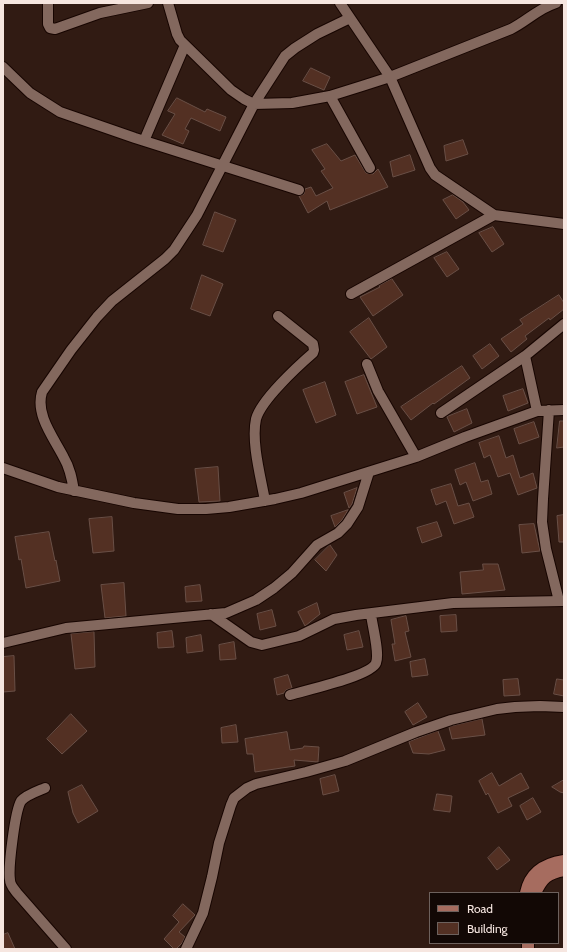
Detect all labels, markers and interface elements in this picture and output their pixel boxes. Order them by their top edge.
legend [429,892,559,944]
text: Road [467,901,493,916]
text: Building [467,921,508,936]

